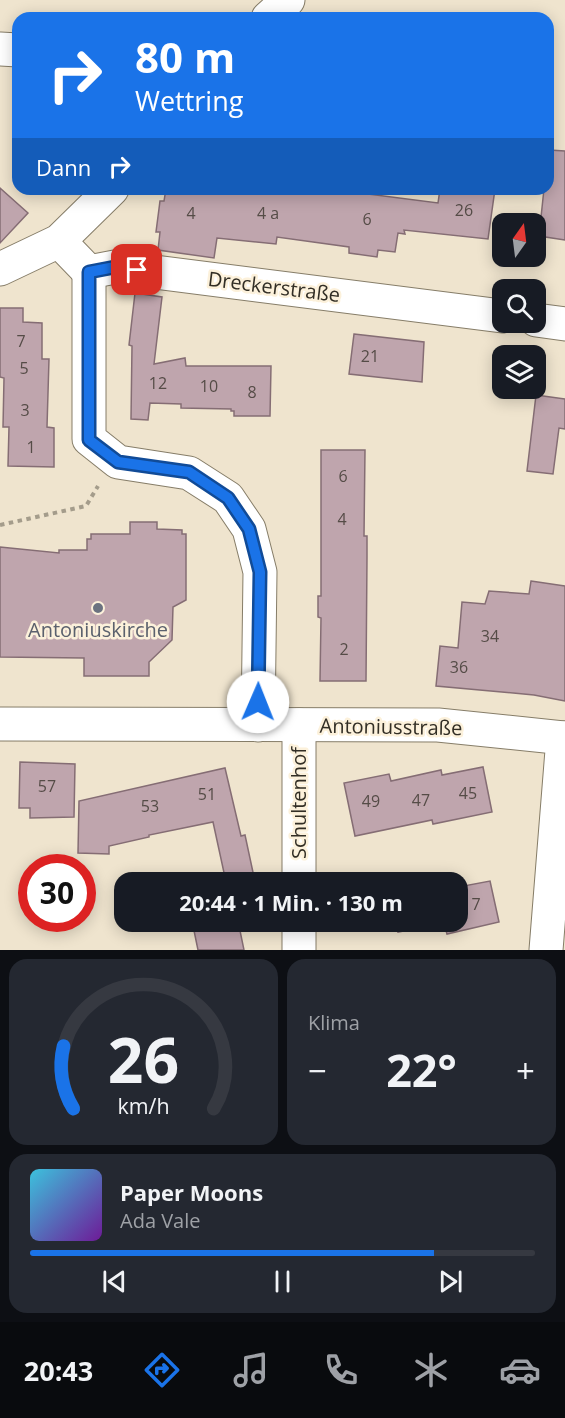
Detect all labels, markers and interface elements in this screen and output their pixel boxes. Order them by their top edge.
text: 80 m [135,28,235,85]
icon: right [36,36,114,114]
text: Wettring [135,82,243,119]
icon: right [103,150,136,183]
text: Dann [36,152,91,182]
house number: 26 [455,199,473,221]
house number: 4 [186,202,196,224]
house number: 4 a [257,202,279,224]
house number: 6 [362,208,372,230]
north arrow [492,213,546,267]
map controls [492,213,546,399]
pin [111,244,162,295]
icon: arrive [120,253,153,286]
street label: Dreckerstraße [206,265,342,308]
button: search [492,279,546,333]
house number: 7 [16,330,26,352]
house number: 21 [361,345,379,367]
button: layers [492,345,546,399]
house number: 5 [19,357,29,379]
house number: 12 [149,372,167,394]
house number: 10 [200,375,218,397]
house number: 8 [247,381,257,403]
house number: 3 [20,399,30,421]
house number: 1 [26,436,36,458]
house number: 6 [338,465,348,487]
house number: 4 [337,508,347,530]
marker: Antoniuskirche [91,601,105,615]
place label: Antoniuskirche [28,616,168,643]
house number: 34 [481,625,499,647]
house number: 2 [339,638,349,660]
house number: 36 [450,656,468,678]
position arrow [226,670,290,734]
street label: Antoniusstraße [319,712,463,741]
street label: Schultenhof [285,746,312,859]
house number: 57 [38,775,56,797]
house number: 45 [459,782,477,804]
house number: 51 [198,783,216,805]
house number: 47 [412,789,430,811]
house number: 49 [362,790,380,812]
house number: 53 [141,795,159,817]
speed limit sign: 30 [18,854,96,932]
text: 20:44 · 1 Min. · 130 m [179,887,403,917]
house number: 7 [471,893,481,915]
text: Klima [308,1009,360,1036]
text: 26 [108,1016,179,1101]
text: 22° [386,1039,457,1100]
text: − [308,1048,327,1093]
text: + [516,1048,535,1093]
text: km/h [117,1091,170,1120]
text: Paper Moons [120,1177,263,1207]
text: Ada Vale [120,1207,201,1234]
icon: previous [98,1265,131,1298]
icon: pause [266,1265,299,1298]
icon: next [434,1265,467,1298]
icon: directions [141,1349,183,1391]
icon: music [230,1349,272,1391]
icon: phone [320,1349,362,1391]
icon: climate [410,1349,452,1391]
icon: car [499,1349,541,1391]
text: 20:43 [24,1352,93,1389]

